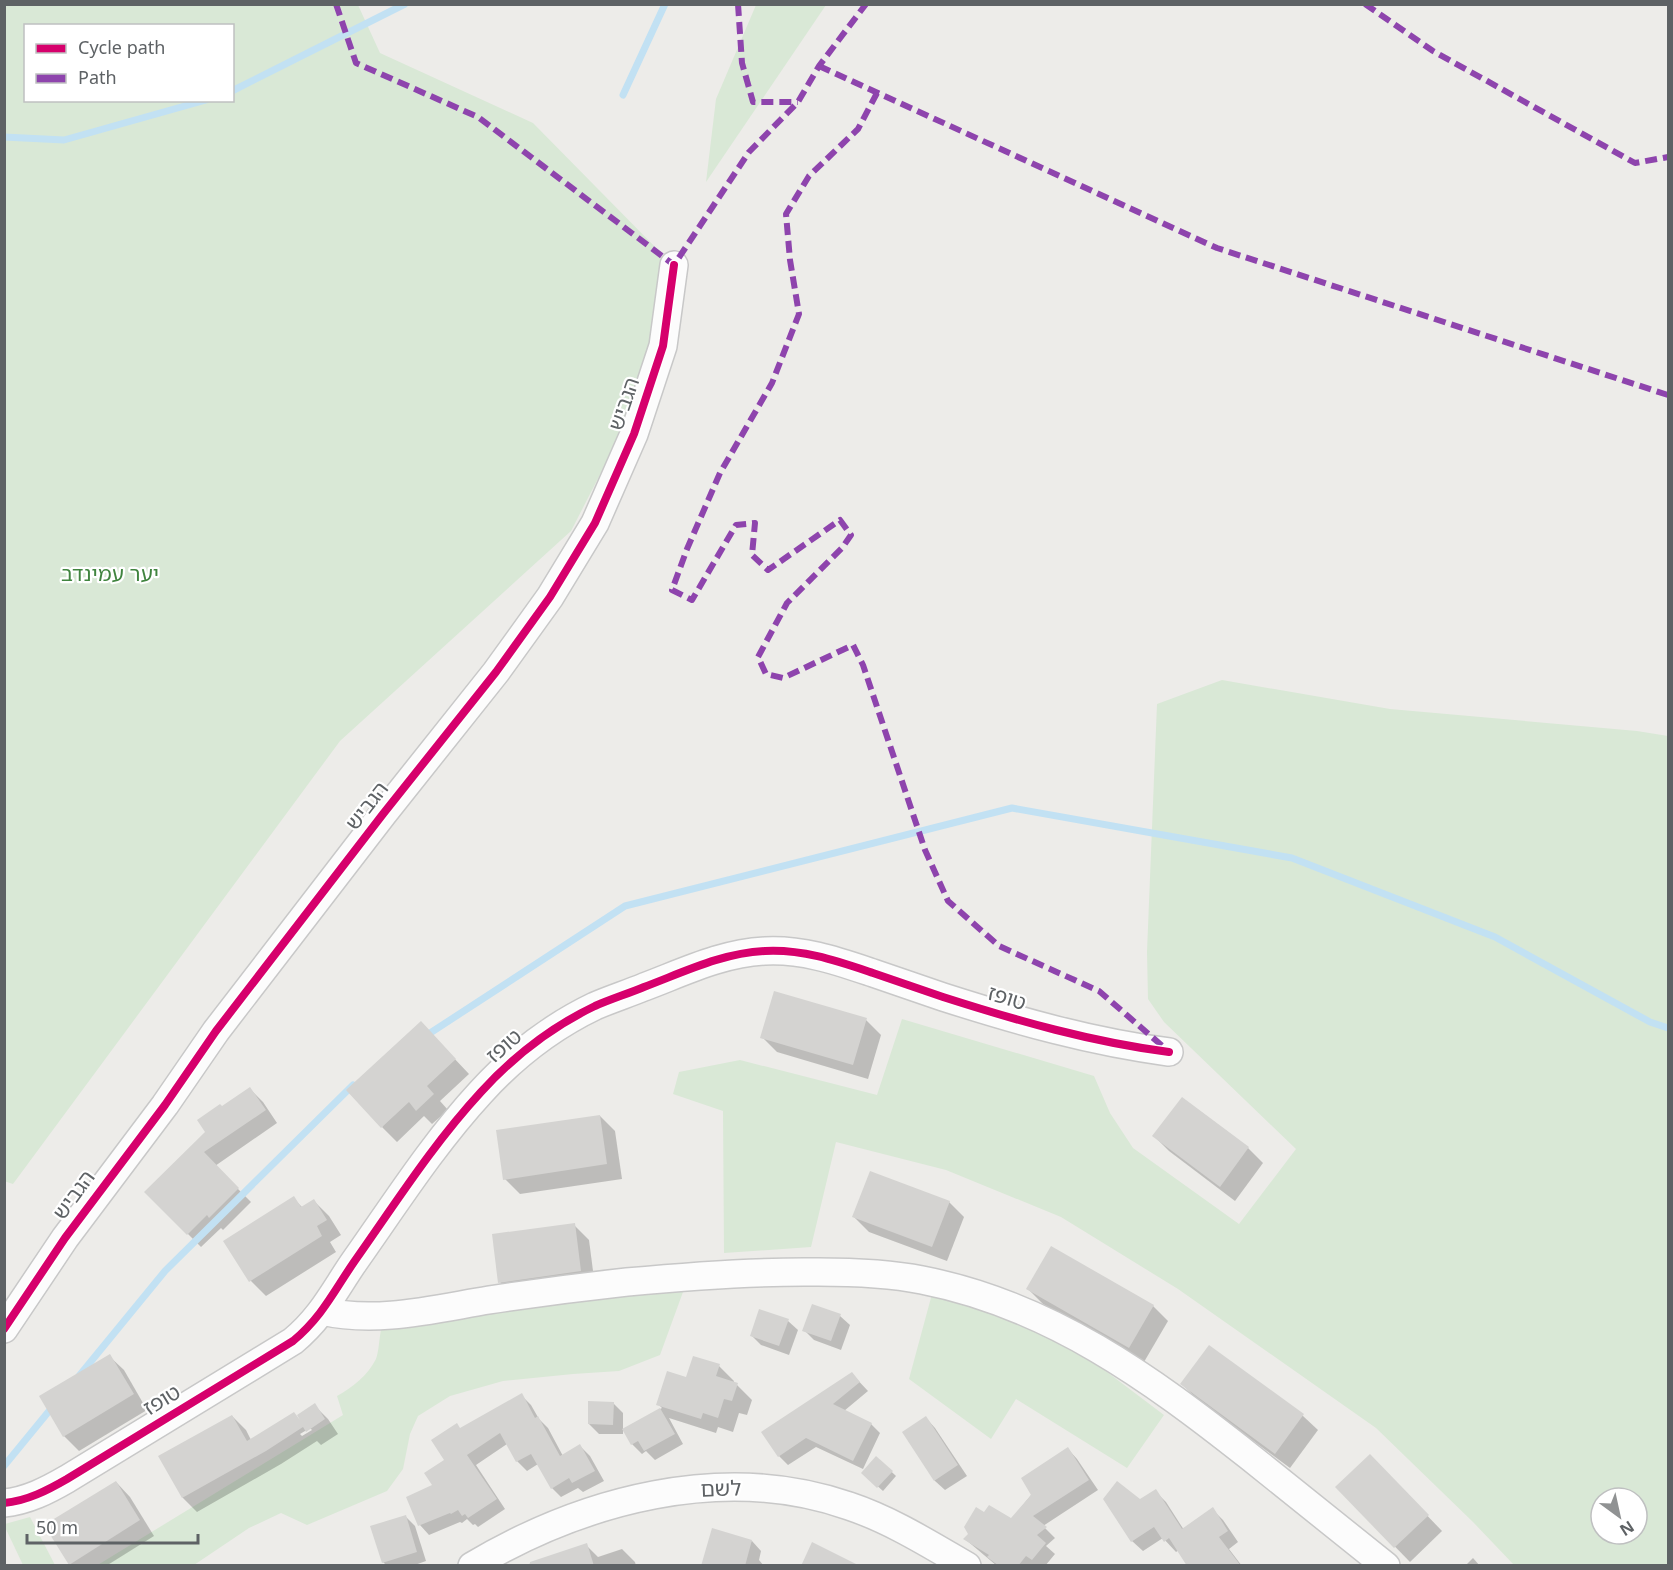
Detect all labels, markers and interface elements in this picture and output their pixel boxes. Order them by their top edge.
legend [24,24,234,102]
text: Cycle path [78,35,165,59]
text: Path [78,65,117,89]
street label: הגביש [601,373,645,434]
park label: יער עמינדב [61,559,159,587]
street label: הגביש [338,775,394,836]
street label: טופז [985,978,1030,1016]
street label: טופז [480,1022,527,1069]
street label: הגביש [46,1164,101,1225]
street label: טופז [138,1377,185,1421]
street label: לשם [700,1473,742,1503]
north arrow [1589,1486,1649,1546]
scale bar [27,1507,198,1545]
text: 50 m [36,1515,78,1539]
text: N [1616,1516,1639,1541]

